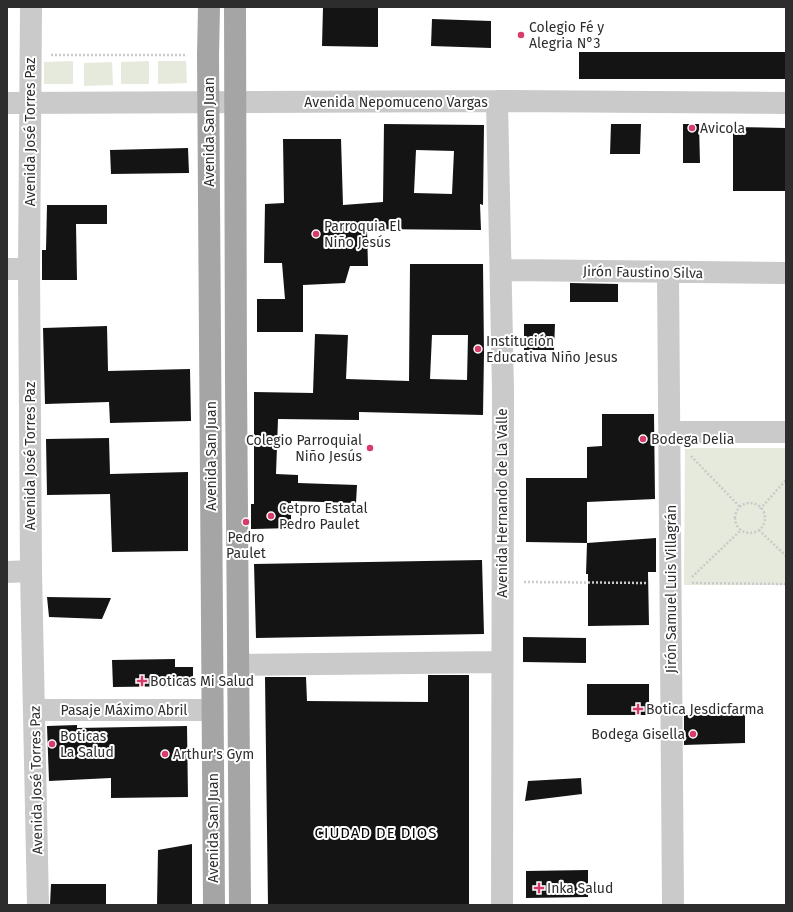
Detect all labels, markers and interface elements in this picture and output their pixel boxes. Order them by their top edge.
place label: Colegio Fé y Alegria N°3 [529,19,604,52]
marker: Colegio Fé y Alegria N°3 [516,30,526,40]
street label: Avenida José Torres Paz [22,58,39,206]
street label: Avenida San Juan [201,77,218,187]
street label: Avenida Nepomuceno Vargas [304,94,488,111]
place label: Avicola [700,120,745,137]
marker: Avicola [687,123,697,133]
place label: Parroquia El Niño Jesús [324,218,401,251]
marker: Parroquia El Niño Jesús [311,229,321,239]
street label: Jirón Faustino Silva [583,263,703,282]
place label: Institución Educativa Niño Jesus [486,333,618,366]
marker: Institución Educativa Niño Jesus [473,344,483,354]
street label: Avenida José Torres Paz [22,382,39,530]
street label: Avenida San Juan [203,401,220,511]
street label: Avenida Hernando de La Valle [494,408,511,598]
place label: Bodega Delia [651,431,734,448]
place label: Colegio Parroquial Niño Jesús [246,432,362,465]
marker: Bodega Delia [638,434,648,444]
marker: Colegio Parroquial Niño Jesús [365,443,375,453]
place label: Cetpro Estatal Pedro Paulet [279,500,368,533]
street label: Jirón Samuel Luis Villagrán [663,505,680,673]
marker: Cetpro Estatal Pedro Paulet [266,511,276,521]
marker: Pedro Paulet [241,517,251,527]
place label: Pedro Paulet [226,529,267,562]
place label: Boticas Mi Salud [150,673,254,690]
marker: Boticas Mi Salud [137,676,147,686]
place label: Botica Jesdicfarma [646,701,764,718]
street label: Pasaje Máximo Abril [61,702,187,719]
marker: Botica Jesdicfarma [633,704,643,714]
street label: Avenida José Torres Paz [27,706,46,854]
place label: Bodega Gisella [591,726,685,743]
place label: Boticas La Salud [60,728,114,761]
marker: Bodega Gisella [688,729,698,739]
marker: Boticas La Salud [47,739,57,749]
place label: Arthur's Gym [173,746,254,763]
marker: Arthur's Gym [160,749,170,759]
street label: Avenida San Juan [205,773,222,883]
district label: CIUDAD DE DIOS [315,824,437,842]
place label: Inka Salud [547,880,613,897]
marker: Inka Salud [534,883,544,893]

